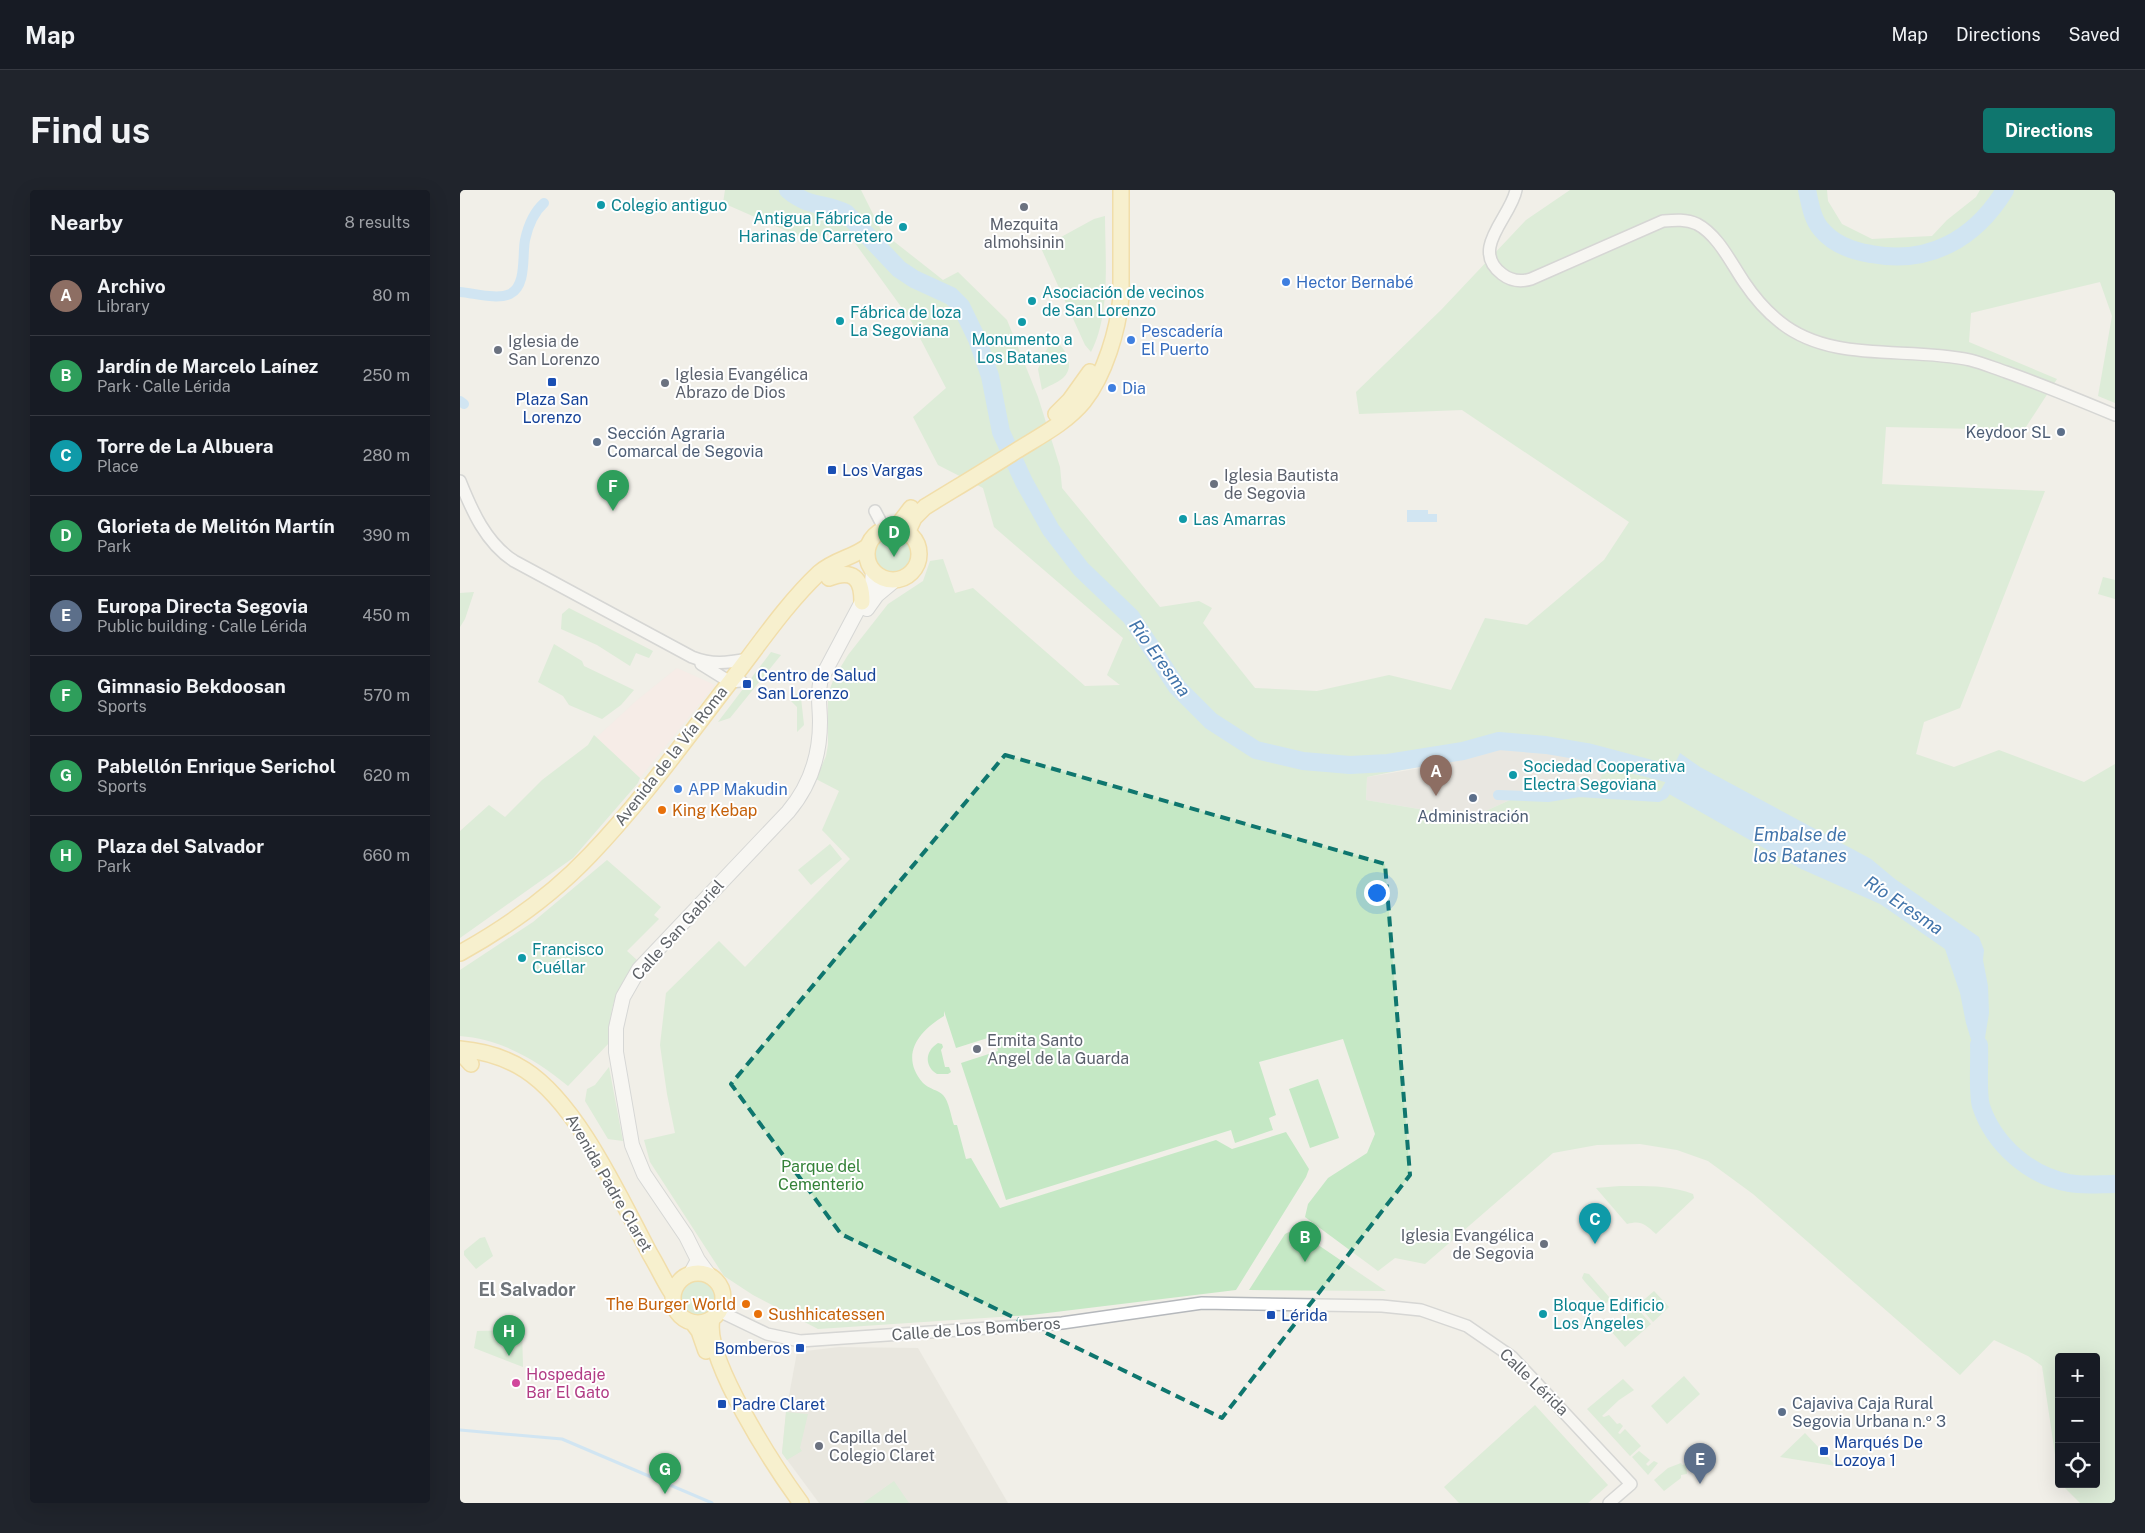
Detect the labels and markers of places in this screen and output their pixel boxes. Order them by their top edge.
place label: Colegio antiguo [611,196,727,215]
marker: Colegio antiguo [595,199,607,211]
marker: Mezquita almohsinin [1018,201,1030,213]
place label: Antigua Fábrica de Harinas de Carretero [738,209,893,246]
place label: Mezquita almohsinin [984,215,1064,252]
marker: Antigua Fábrica de Harinas de Carretero [897,221,909,233]
place label: Hector Bernabé [1296,273,1414,292]
marker: Hector Bernabé [1280,276,1292,288]
place label: Asociación de vecinos de San Lorenzo [1042,283,1204,320]
marker: Asociación de vecinos de San Lorenzo [1026,295,1038,307]
place label: Fábrica de loza La Segoviana [850,303,961,340]
marker: Fábrica de loza La Segoviana [834,315,846,327]
marker: Monumento a Los Batanes [1016,316,1028,328]
place label: Pescadería El Puerto [1141,322,1223,359]
place label: Monumento a Los Batanes [971,330,1073,367]
place label: Iglesia de San Lorenzo [508,332,600,369]
marker: Pescadería El Puerto [1125,334,1137,346]
marker: Iglesia de San Lorenzo [492,344,504,356]
place label: Iglesia Evangélica Abrazo de Dios [675,365,808,402]
marker: Plaza San Lorenzo [546,376,558,388]
marker: Iglesia Evangélica Abrazo de Dios [659,377,671,389]
place label: Dia [1122,379,1146,398]
marker: Dia [1106,382,1118,394]
place label: Plaza San Lorenzo [515,390,589,427]
place label: Keydoor SL [1966,423,2051,442]
place label: Sección Agraria Comarcal de Segovia [607,424,763,461]
marker: Keydoor SL [2055,426,2067,438]
marker: Sección Agraria Comarcal de Segovia [591,436,603,448]
place label: Los Vargas [842,461,923,480]
marker: Los Vargas [826,464,838,476]
place label: Iglesia Bautista de Segovia [1224,466,1339,503]
pin: F [597,470,629,511]
marker: Iglesia Bautista de Segovia [1208,478,1220,490]
place label: Las Amarras [1193,510,1286,529]
marker: Las Amarras [1177,513,1189,525]
pin: D [878,516,910,557]
place label: Centro de Salud San Lorenzo [757,666,876,703]
marker: Centro de Salud San Lorenzo [741,678,753,690]
pin: A [1420,755,1452,796]
place label: Sociedad Cooperativa Electra Segoviana [1523,757,1685,794]
marker: Sociedad Cooperativa Electra Segoviana [1507,769,1519,781]
place label: APP Makudin [688,780,788,799]
marker: APP Makudin [672,783,684,795]
marker: Administración [1467,792,1479,804]
place label: King Kebap [672,801,757,820]
marker: King Kebap [656,804,668,816]
place label: Administración [1417,807,1529,826]
place label: Francisco Cuéllar [532,940,604,977]
marker: Francisco Cuéllar [516,952,528,964]
place label: Ermita Santo Angel de la Guarda [987,1031,1129,1068]
marker: Ermita Santo Angel de la Guarda [971,1043,983,1055]
pin: C [1579,1203,1611,1244]
pin: B [1289,1221,1321,1262]
place label: Iglesia Evangélica de Segovia [1401,1226,1534,1263]
marker: Iglesia Evangélica de Segovia [1538,1238,1550,1250]
place label: The Burger World [606,1295,736,1314]
place label: Bloque Edificio Los Ángeles [1553,1296,1664,1333]
marker: The Burger World [740,1298,752,1310]
place label: Sushhicatessen [768,1305,885,1324]
place label: Lérida [1281,1306,1328,1325]
marker: Sushhicatessen [752,1308,764,1320]
marker: Bloque Edificio Los Ángeles [1537,1308,1549,1320]
marker: Lérida [1265,1309,1277,1321]
pin: H [493,1315,525,1356]
place label: Bomberos [715,1339,790,1358]
marker: Bomberos [794,1342,806,1354]
place label: Hospedaje Bar El Gato [526,1365,609,1402]
marker: Hospedaje Bar El Gato [510,1377,522,1389]
place label: Cajaviva Caja Rural Segovia Urbana n.º 3 [1792,1394,1946,1431]
place label: Padre Claret [732,1395,825,1414]
marker: Padre Claret [716,1398,728,1410]
marker: Cajaviva Caja Rural Segovia Urbana n.º 3 [1776,1406,1788,1418]
place label: Capilla del Colegio Claret [829,1428,935,1465]
place label: Marqués De Lozoya 1 [1834,1433,1923,1470]
marker: Capilla del Colegio Claret [813,1440,825,1452]
pin: E [1684,1443,1716,1484]
marker: Marqués De Lozoya 1 [1818,1445,1830,1457]
pin: G [649,1453,681,1494]

